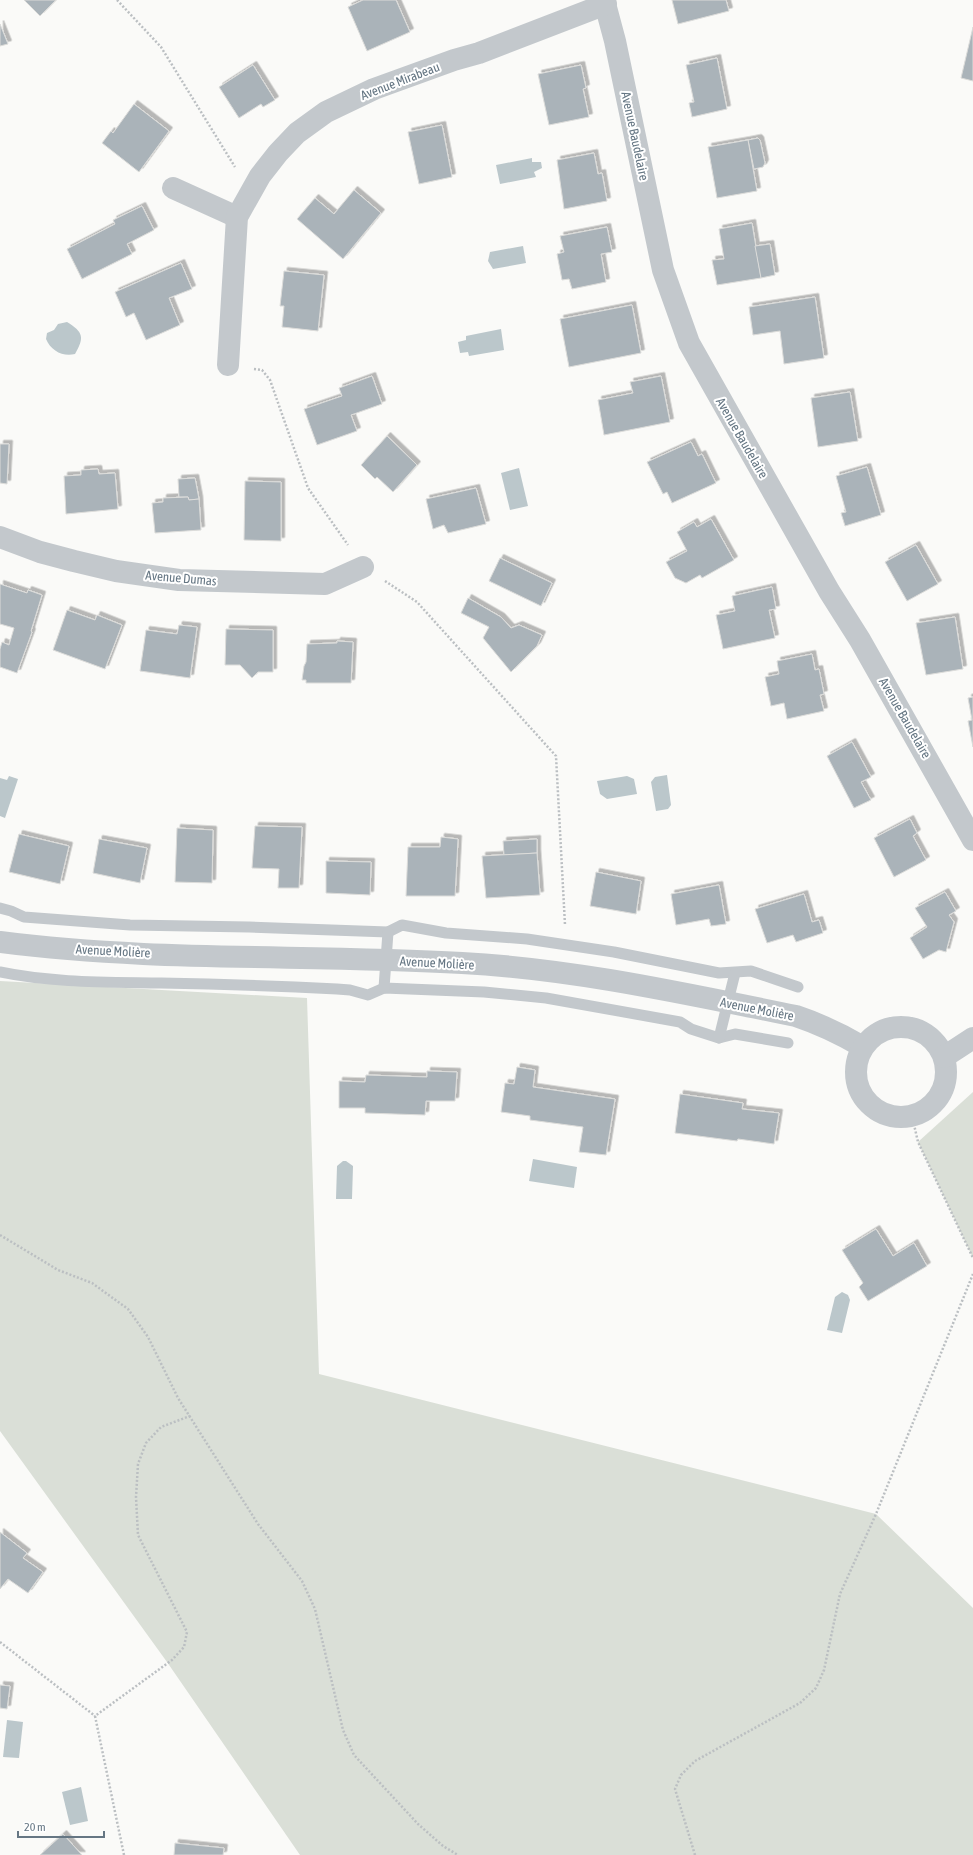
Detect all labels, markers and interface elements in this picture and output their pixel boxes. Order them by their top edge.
street label: Avenue Mirabeau [358,59,442,103]
street label: Avenue Baudelaire [618,90,652,182]
street label: Avenue Baudelaire [713,395,771,481]
street label: Avenue Dumas [145,567,218,589]
street label: Avenue Baudelaire [876,675,934,761]
street label: Avenue Molière [75,942,151,960]
street label: Avenue Molière [399,954,475,972]
street label: Avenue Molière [719,995,795,1024]
scale bar [18,1813,104,1839]
text: 20 m [24,1820,46,1834]

